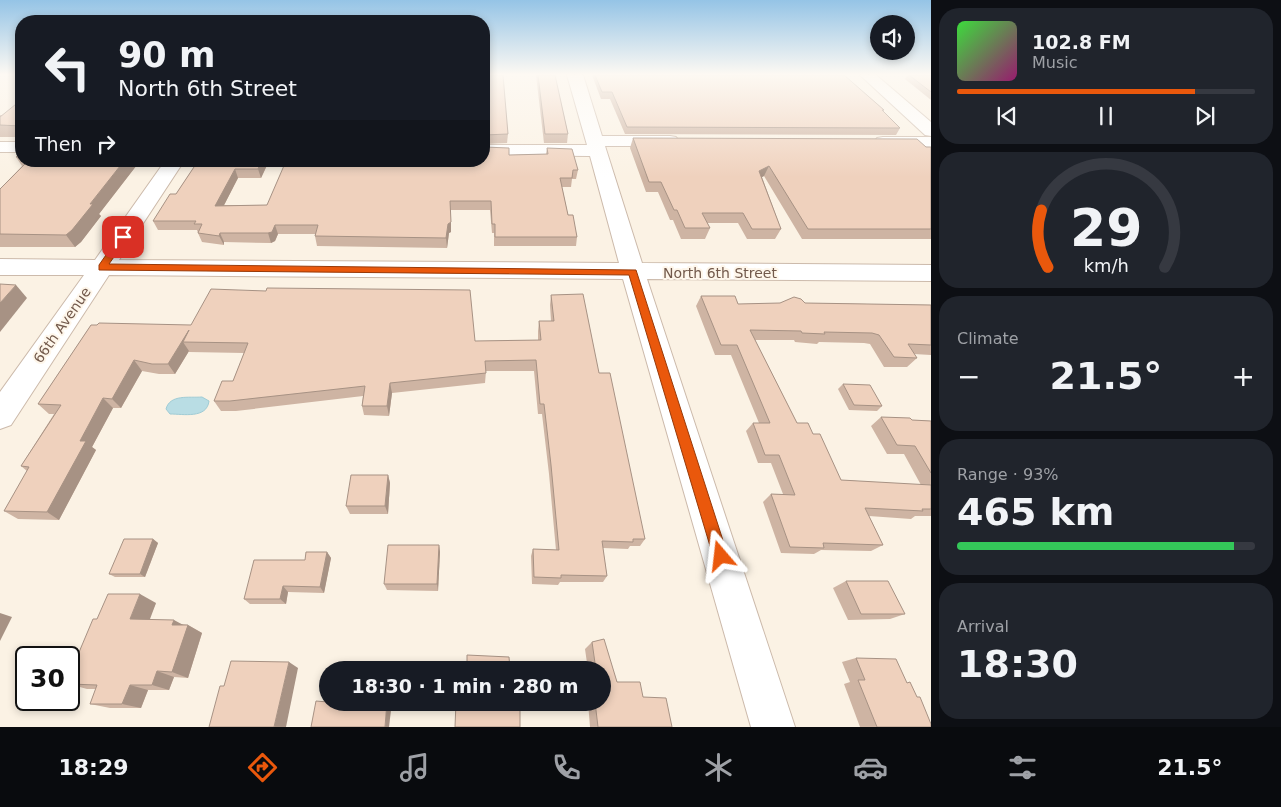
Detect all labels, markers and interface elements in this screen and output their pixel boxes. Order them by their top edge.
map controls [870,15,915,60]
button: sound [870,15,915,60]
text: 102.8 FM [1032,31,1131,53]
icon: left [35,35,100,100]
text: 90 m [118,35,215,75]
text: Music [1032,53,1078,72]
text: North 6th Street [118,76,297,101]
icon: previous [993,102,1021,130]
icon: pause [1092,102,1120,130]
icon: next [1191,102,1219,130]
icon: right [92,130,120,158]
text: Then [35,133,82,155]
text: 29 [1070,198,1142,258]
pin [102,216,144,258]
icon: arrive [109,223,137,251]
text: km/h [1083,255,1129,276]
street label: North 6th Street [663,265,777,281]
street label: 66th Avenue [30,284,94,366]
text: Climate [957,329,1019,348]
text: 21.5° [1050,354,1162,398]
text: − [957,360,980,393]
text: + [1232,360,1255,393]
text: Range · 93% [957,465,1059,484]
text: 465 km [957,490,1114,534]
position arrow [694,529,746,581]
text: Arrival [957,617,1009,636]
text: 18:30 [957,642,1078,686]
speed limit sign: 30 [15,646,80,711]
text: 18:30 · 1 min · 280 m [351,675,579,697]
icon: directions [245,750,280,785]
icon: music [397,750,432,785]
icon: phone [549,750,584,785]
icon: climate [701,750,736,785]
icon: car [853,750,888,785]
icon: filters [1005,750,1040,785]
text: 18:29 [58,755,129,780]
text: 21.5° [1157,755,1222,780]

